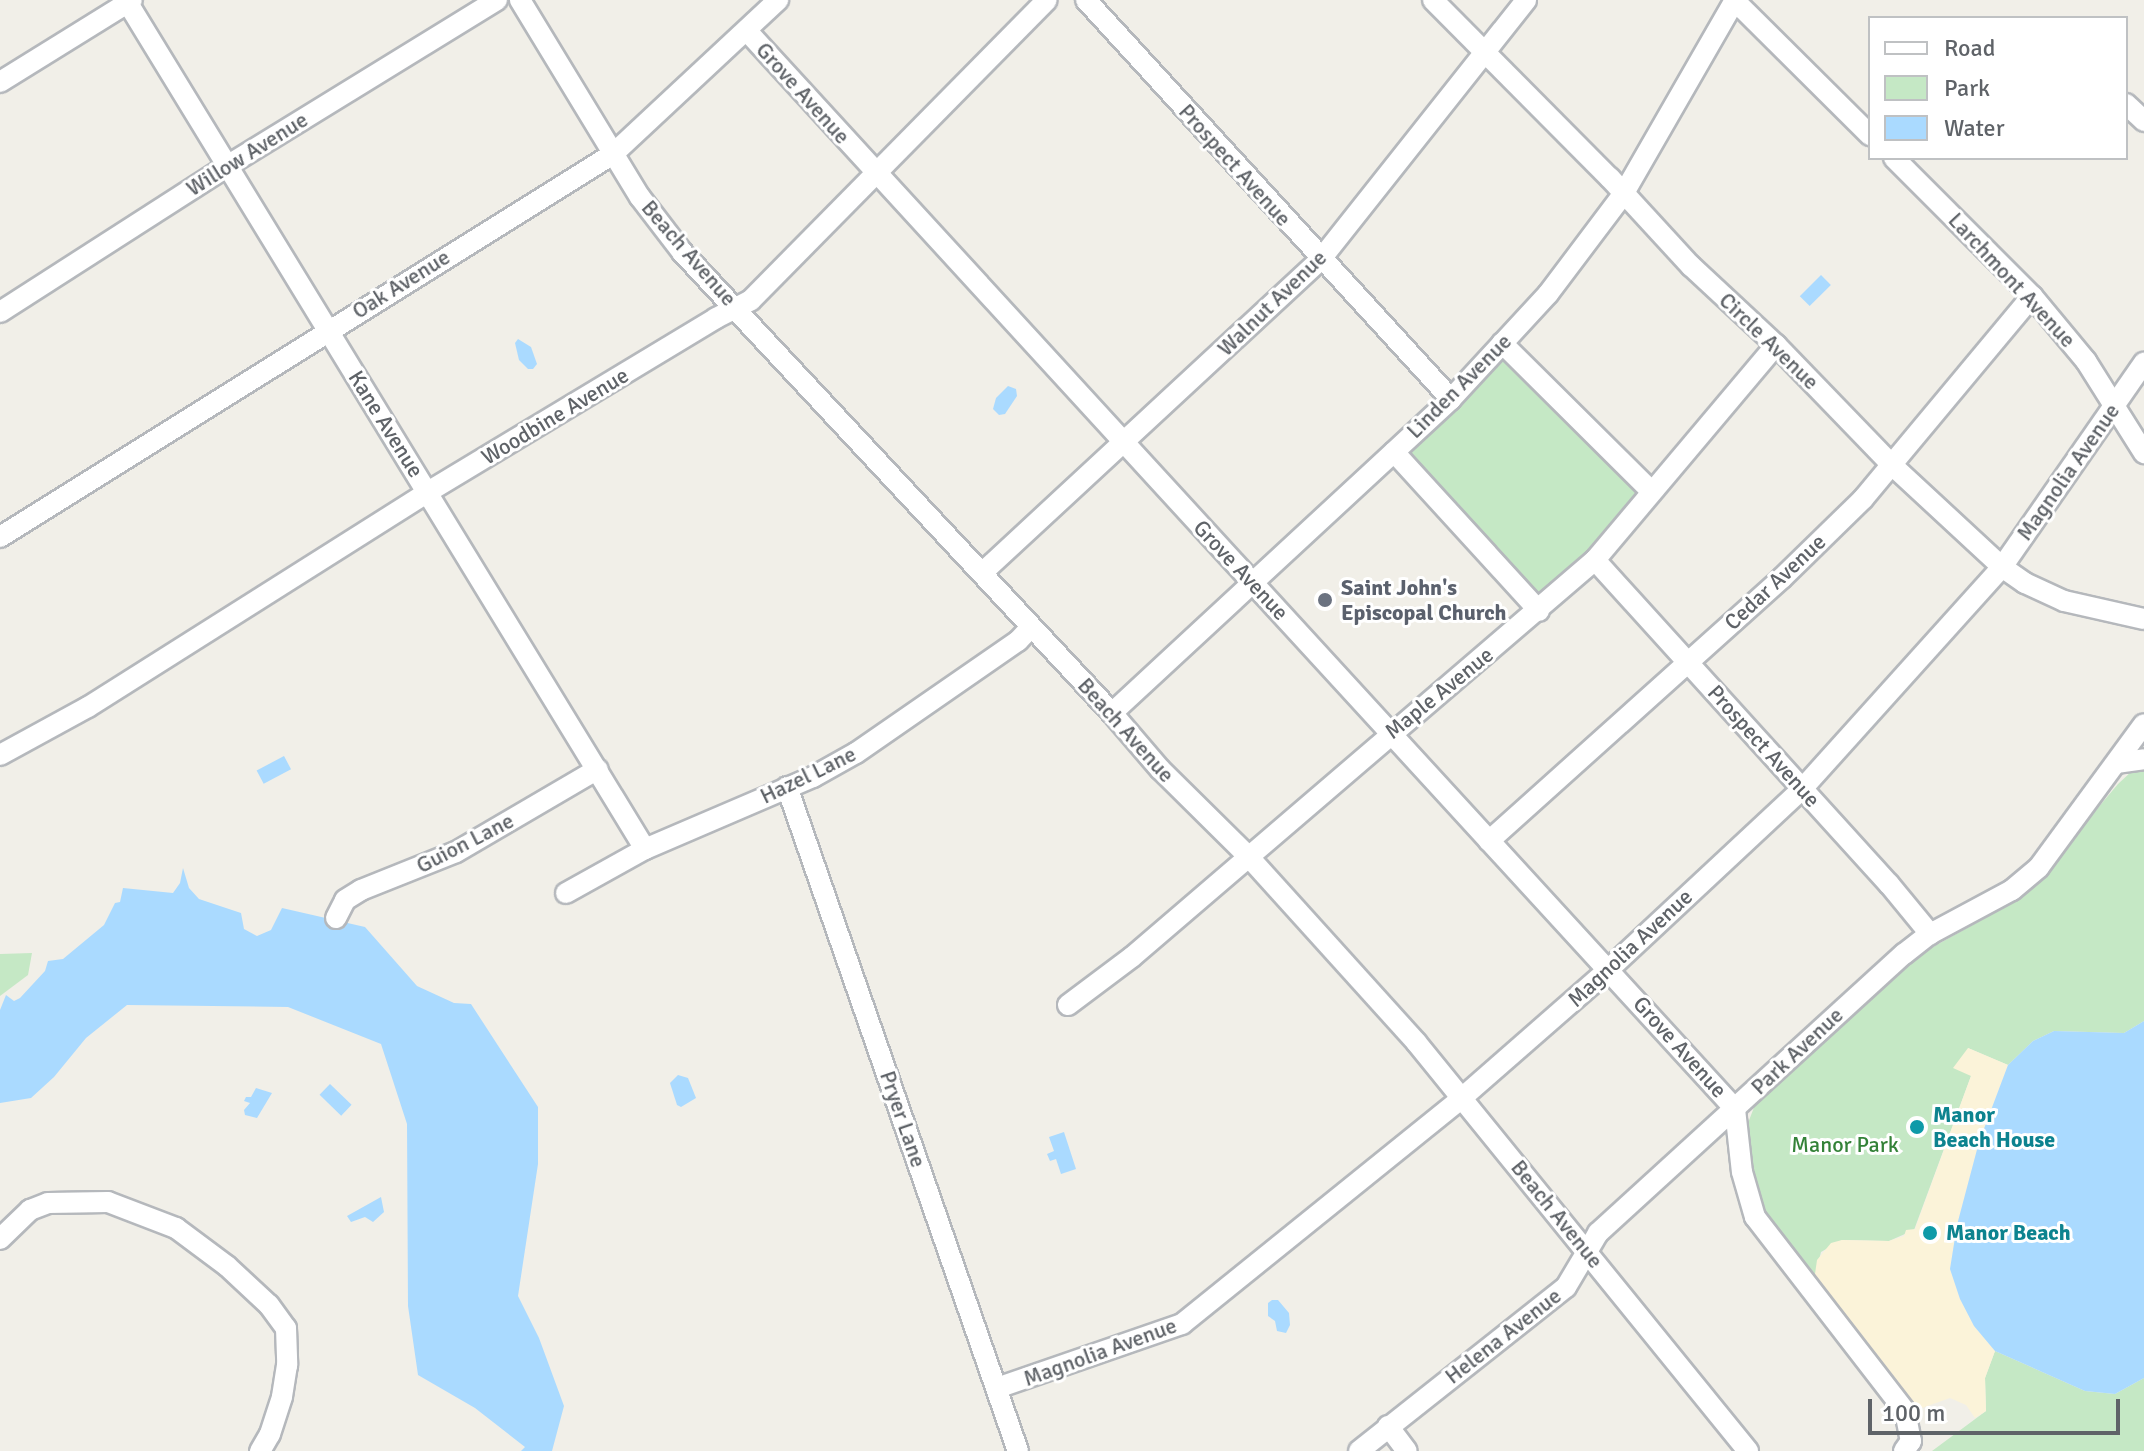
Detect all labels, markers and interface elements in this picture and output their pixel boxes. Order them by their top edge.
legend [1868,16,2128,160]
text: Road [1944,33,1995,63]
street label: Grove Avenue [751,37,855,149]
text: Park [1944,73,1990,103]
street label: Prospect Avenue [1173,98,1297,232]
street label: Willow Avenue [182,106,312,202]
text: Water [1944,113,2004,143]
street label: Beach Avenue [636,195,742,311]
street label: Larchmont Avenue [1943,207,2081,353]
street label: Oak Avenue [347,244,455,324]
street label: Walnut Avenue [1212,245,1332,361]
street label: Circle Avenue [1714,287,1824,395]
street label: Linden Avenue [1401,328,1517,444]
street label: Woodbine Avenue [477,362,633,470]
street label: Kane Avenue [343,366,429,482]
street label: Magnolia Avenue [2011,398,2125,546]
street label: Grove Avenue [1188,514,1294,626]
street label: Cedar Avenue [1719,528,1831,636]
place label: Saint John's Episcopal Church [1341,574,1507,626]
marker: Saint John's Episcopal Church [1316,591,1334,609]
street label: Maple Avenue [1380,641,1498,745]
street label: Beach Avenue [1072,672,1180,788]
street label: Prospect Avenue [1702,679,1826,813]
street label: Hazel Lane [756,741,860,809]
street label: Guion Lane [412,807,518,879]
street label: Magnolia Avenue [1562,883,1698,1013]
street label: Grove Avenue [1628,991,1732,1103]
street label: Park Avenue [1746,1002,1848,1100]
street label: Pryer Lane [874,1067,932,1171]
place label: Manor Beach House [1933,1101,2055,1152]
marker: Manor Beach House [1908,1118,1926,1136]
park label: Manor Park [1791,1132,1899,1158]
street label: Beach Avenue [1505,1155,1609,1273]
place label: Manor Beach [1946,1220,2071,1246]
marker: Manor Beach [1921,1224,1939,1242]
street label: Helena Avenue [1440,1283,1566,1389]
street label: Magnolia Avenue [1020,1312,1180,1392]
scale bar [1872,1383,2124,1433]
text: 100 m [1882,1398,1945,1428]

